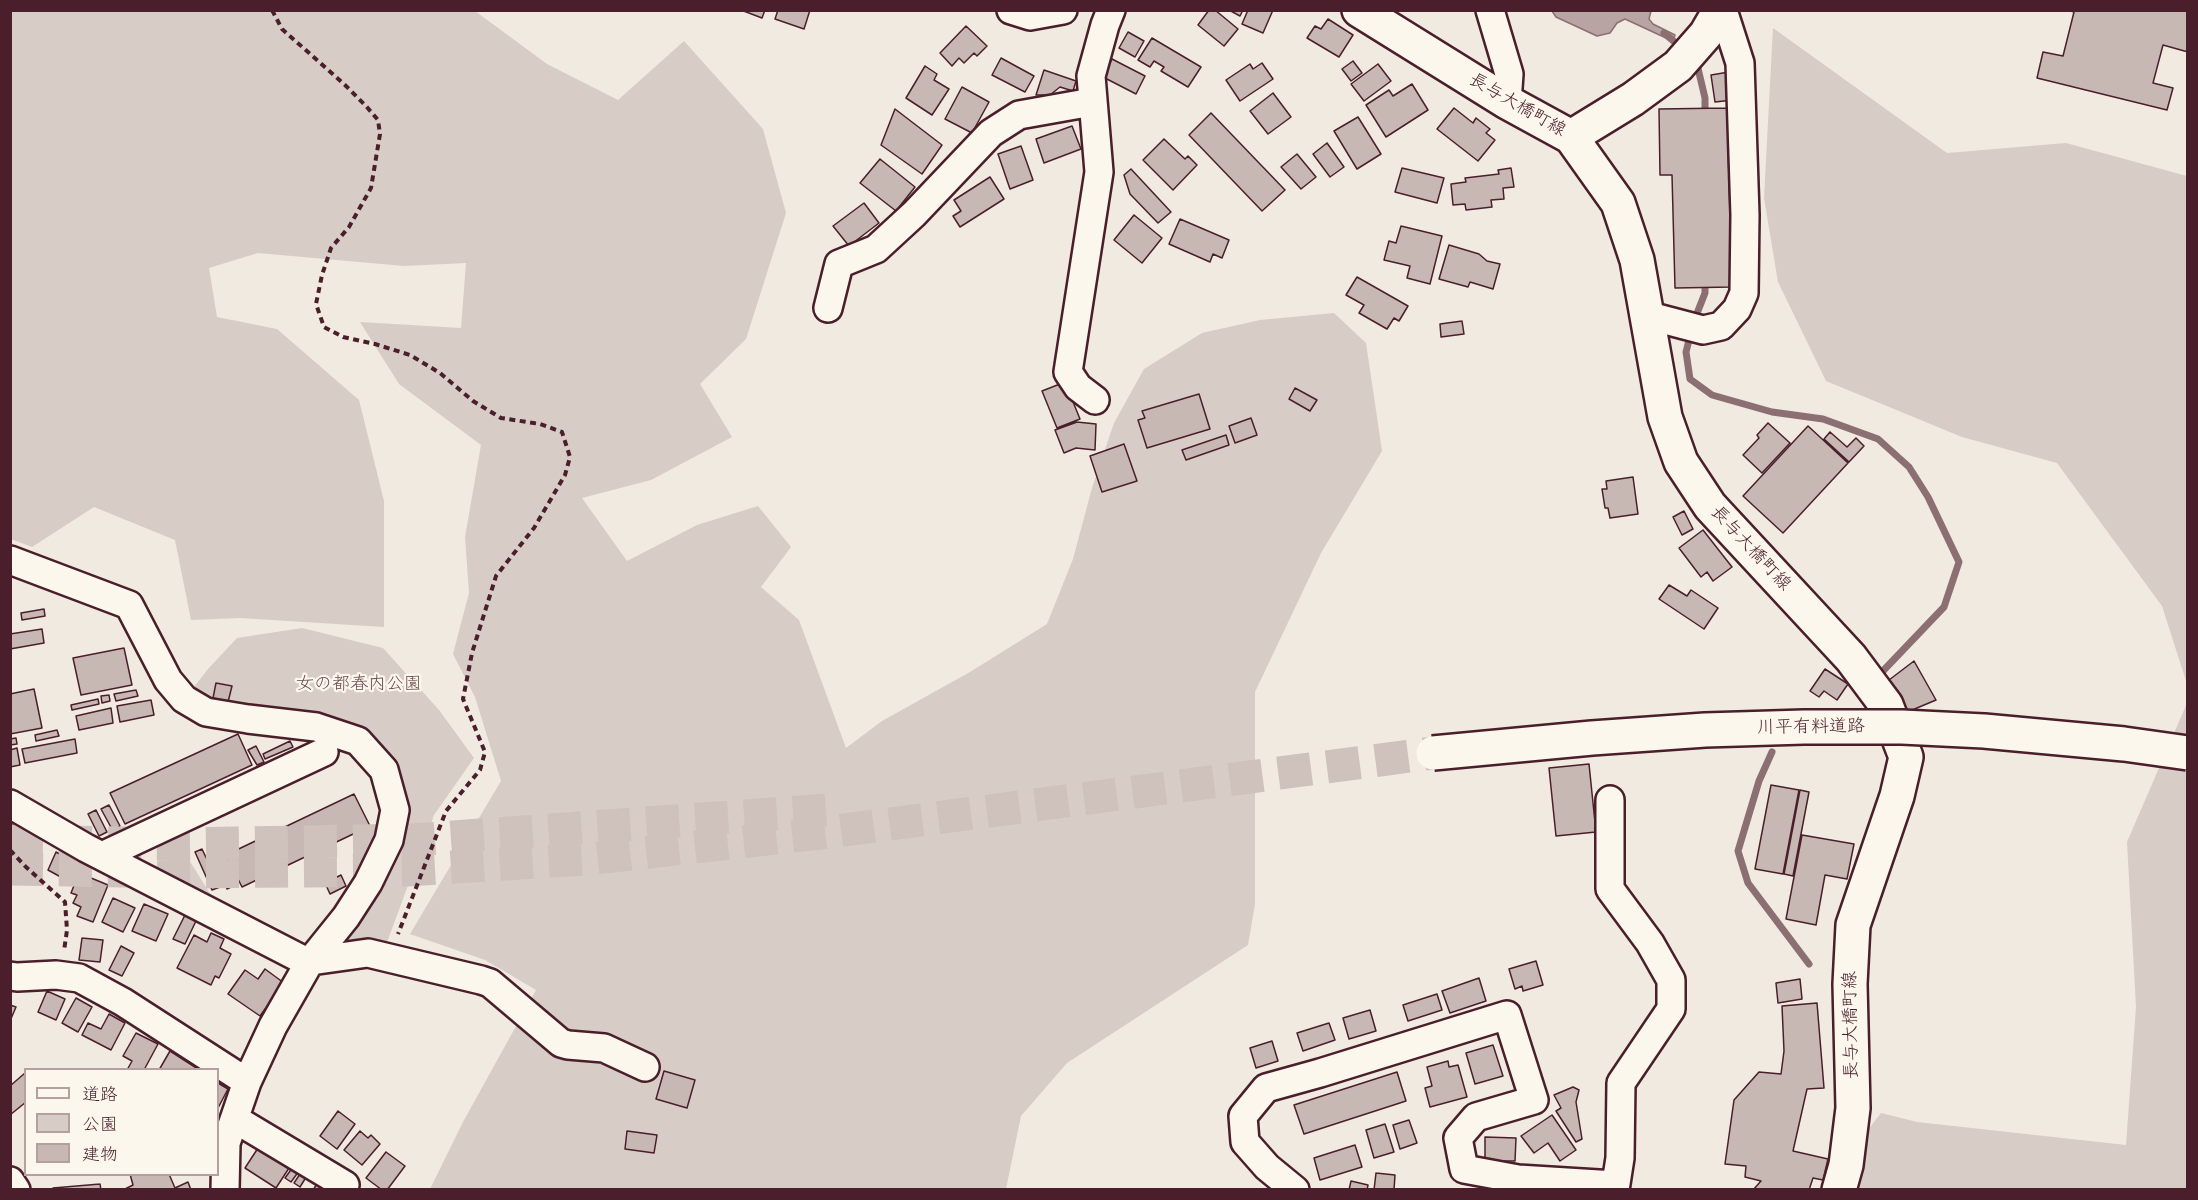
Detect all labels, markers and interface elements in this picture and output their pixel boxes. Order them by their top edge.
street label: 長与大橋町線 [1465,70,1569,142]
street label: 長与大橋町線 [1705,502,1795,596]
park label: 女の都春内公園 [296,674,422,696]
street label: 川平有料道路 [1757,716,1865,740]
street label: 長与大橋町線 [1840,971,1864,1079]
legend [24,1068,219,1176]
text: 道路 [82,1082,118,1107]
text: 公園 [82,1112,118,1137]
text: 建物 [82,1142,118,1167]

